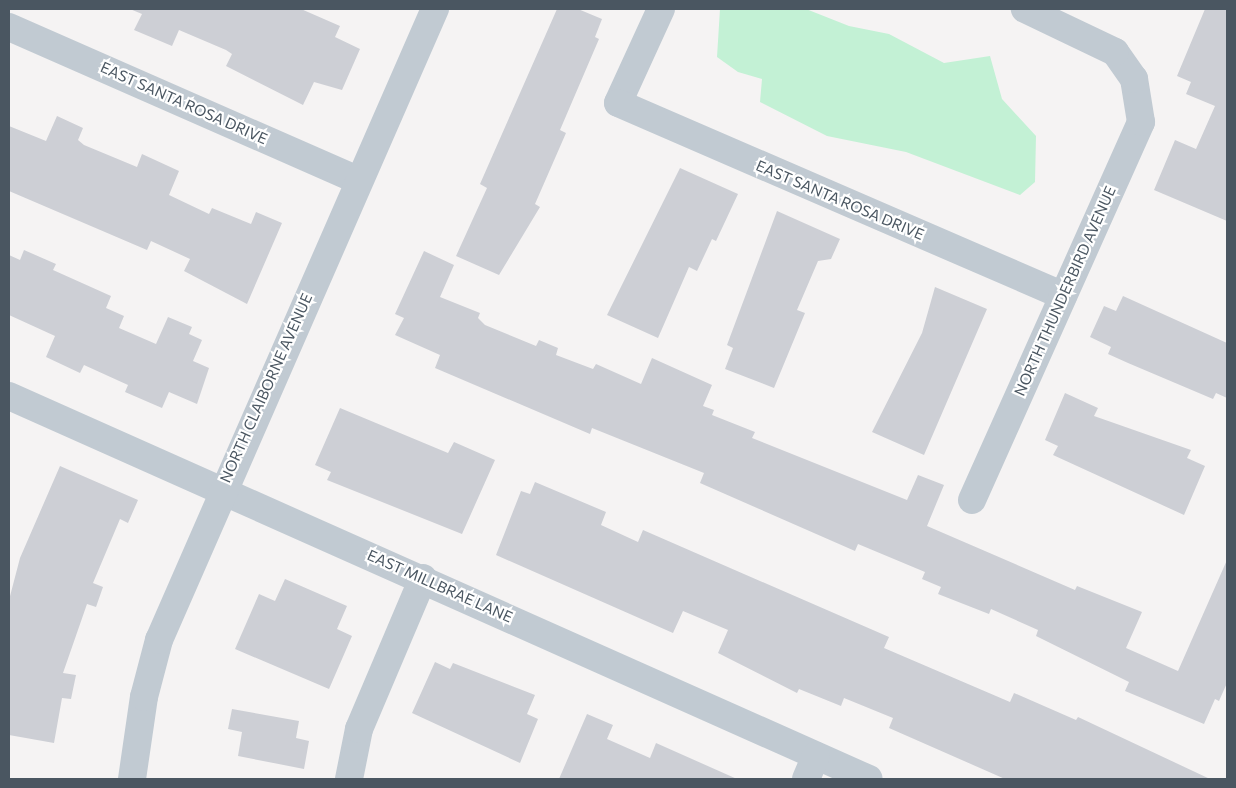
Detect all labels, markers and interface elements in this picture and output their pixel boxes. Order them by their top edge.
street label: EAST SANTA ROSA DRIVE [98,58,270,148]
street label: EAST SANTA ROSA DRIVE [753,156,927,244]
street label: NORTH THUNDERBIRD AVENUE [1010,183,1120,399]
street label: NORTH CLAIBORNE AVENUE [216,291,316,485]
street label: EAST MILLBRAE LANE [365,546,515,626]

